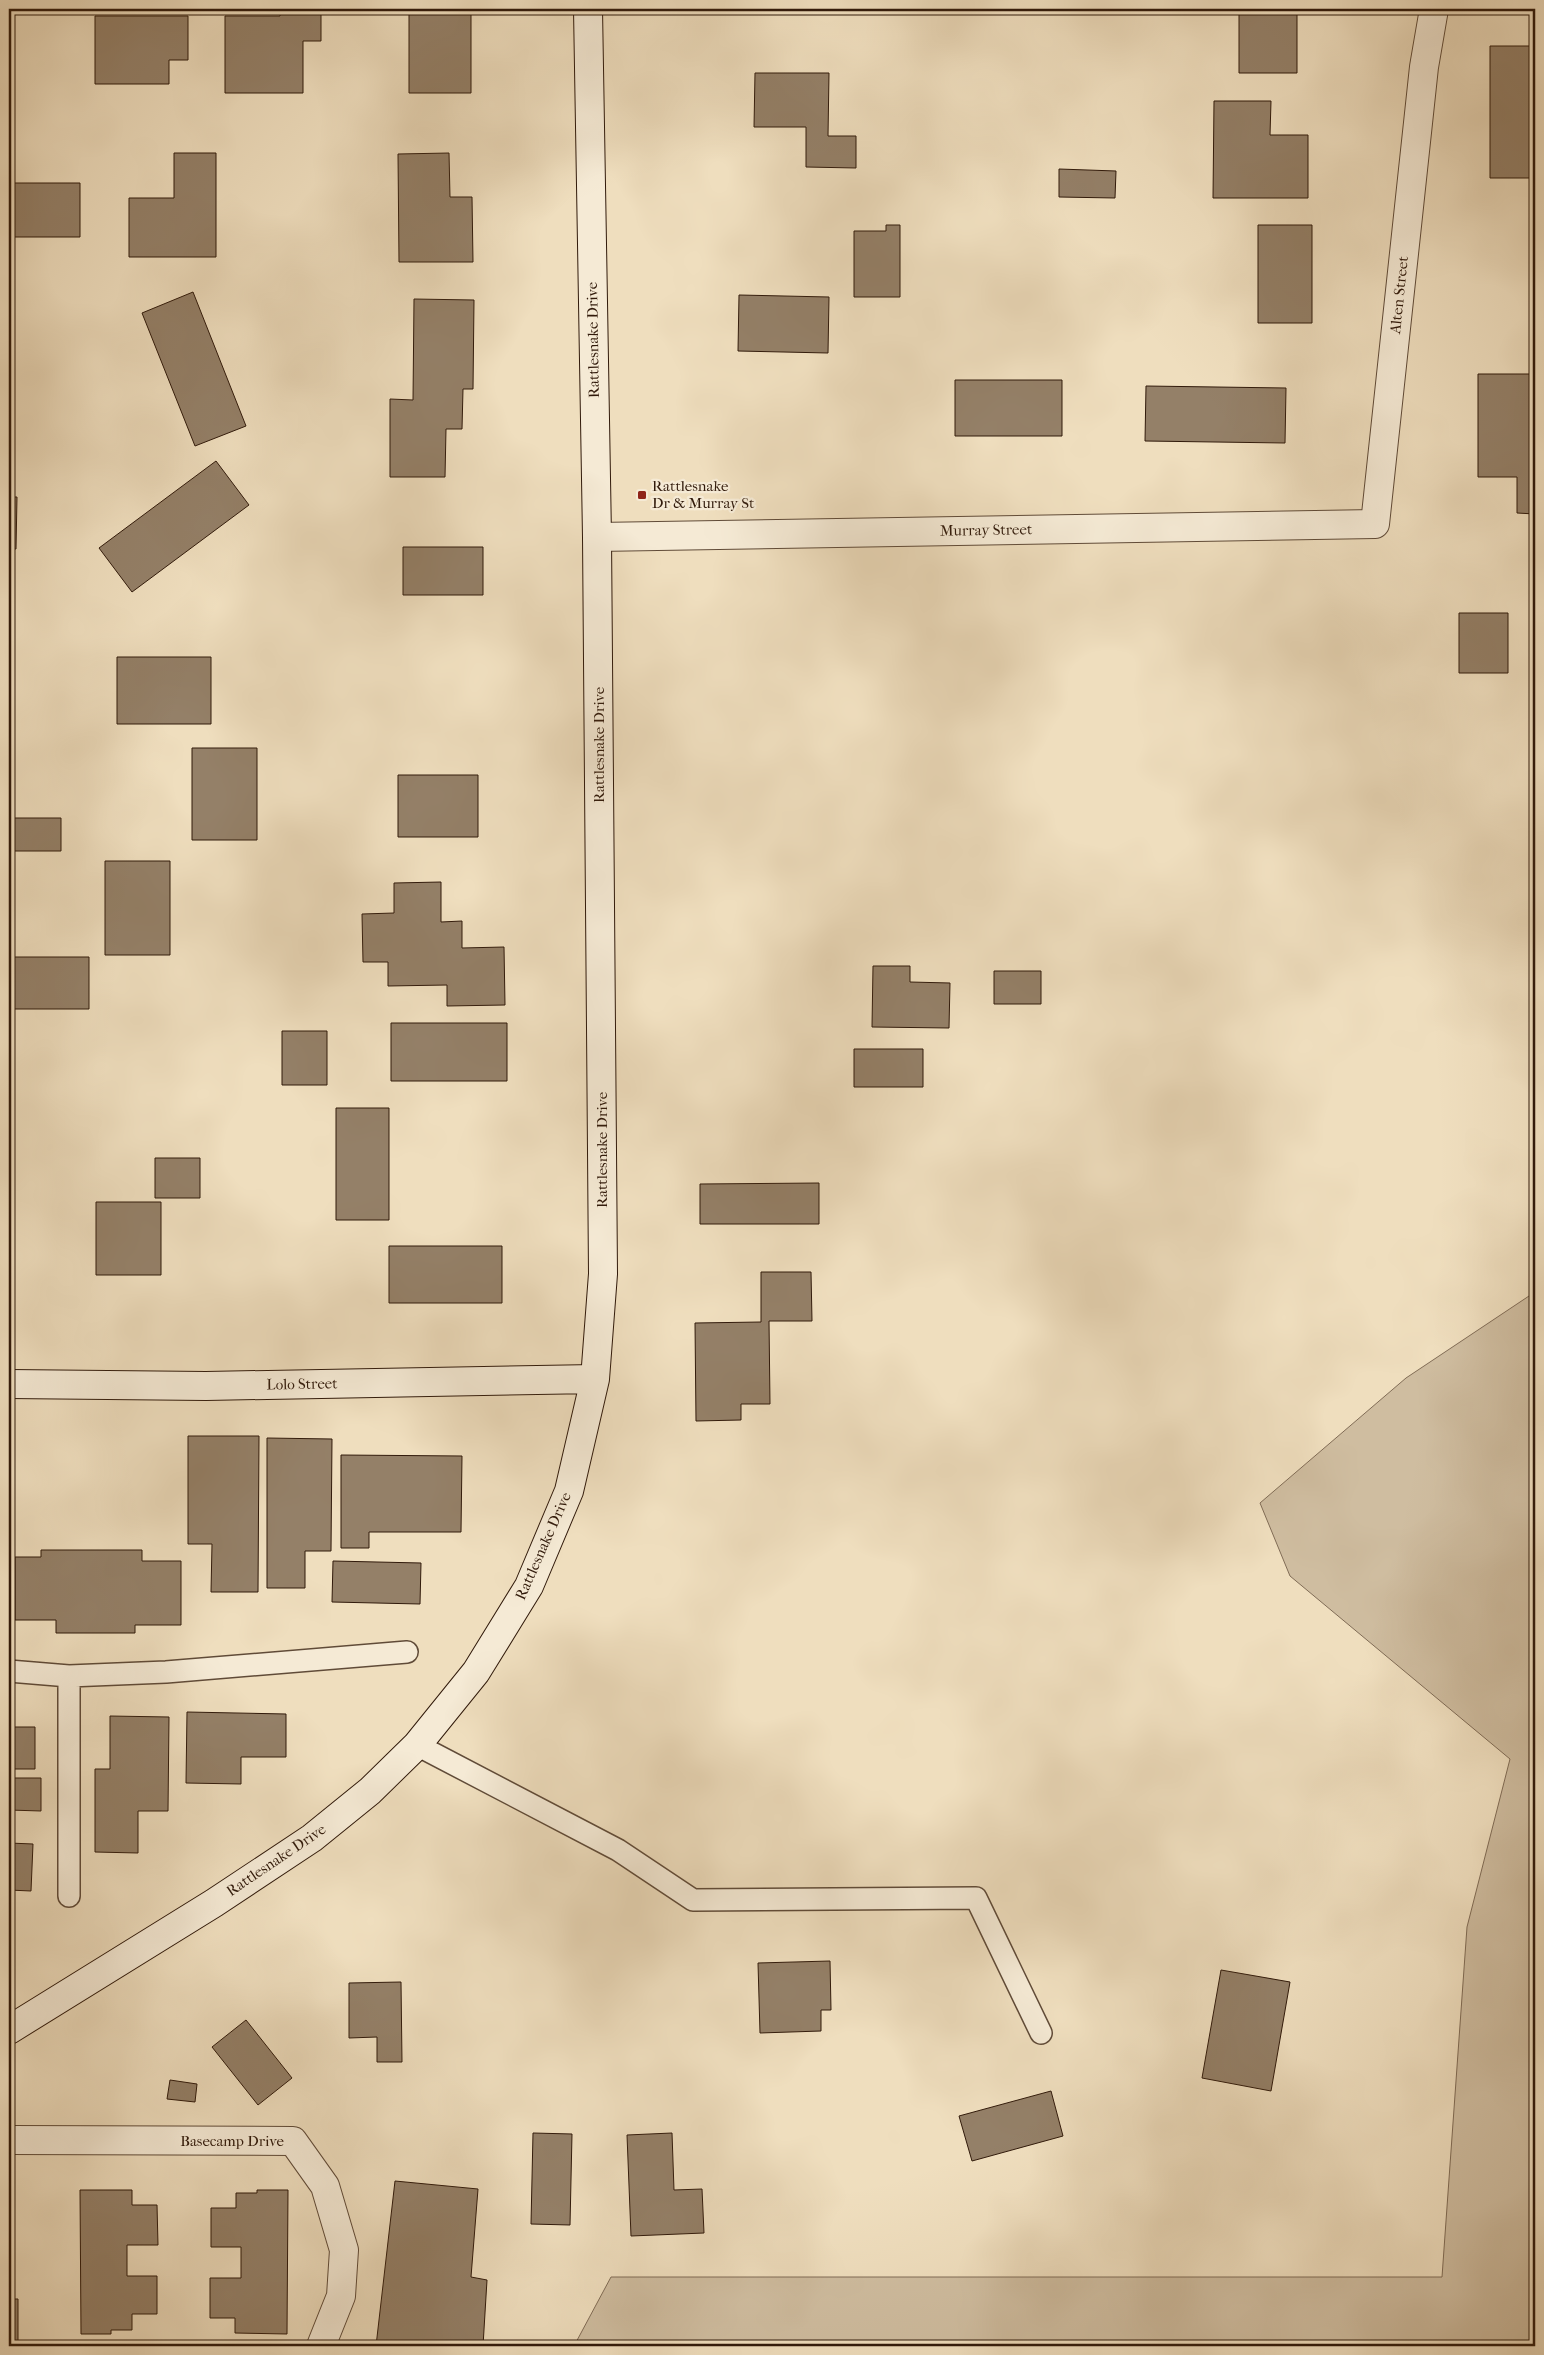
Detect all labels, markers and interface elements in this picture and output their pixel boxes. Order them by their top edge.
street label: Alten Street [1386,255,1412,336]
street label: Rattlesnake Drive [583,281,603,398]
place label: Rattlesnake Dr & Murray St [652,477,755,512]
marker: Rattlesnake Dr & Murray St [636,489,648,501]
street label: Murray Street [940,520,1033,540]
street label: Rattlesnake Drive [590,686,608,803]
street label: Rattlesnake Drive [593,1091,611,1208]
street label: Lolo Street [266,1374,338,1394]
street label: Rattlesnake Drive [511,1489,575,1603]
street label: Rattlesnake Drive [223,1820,330,1900]
street label: Basecamp Drive [180,2132,284,2150]

